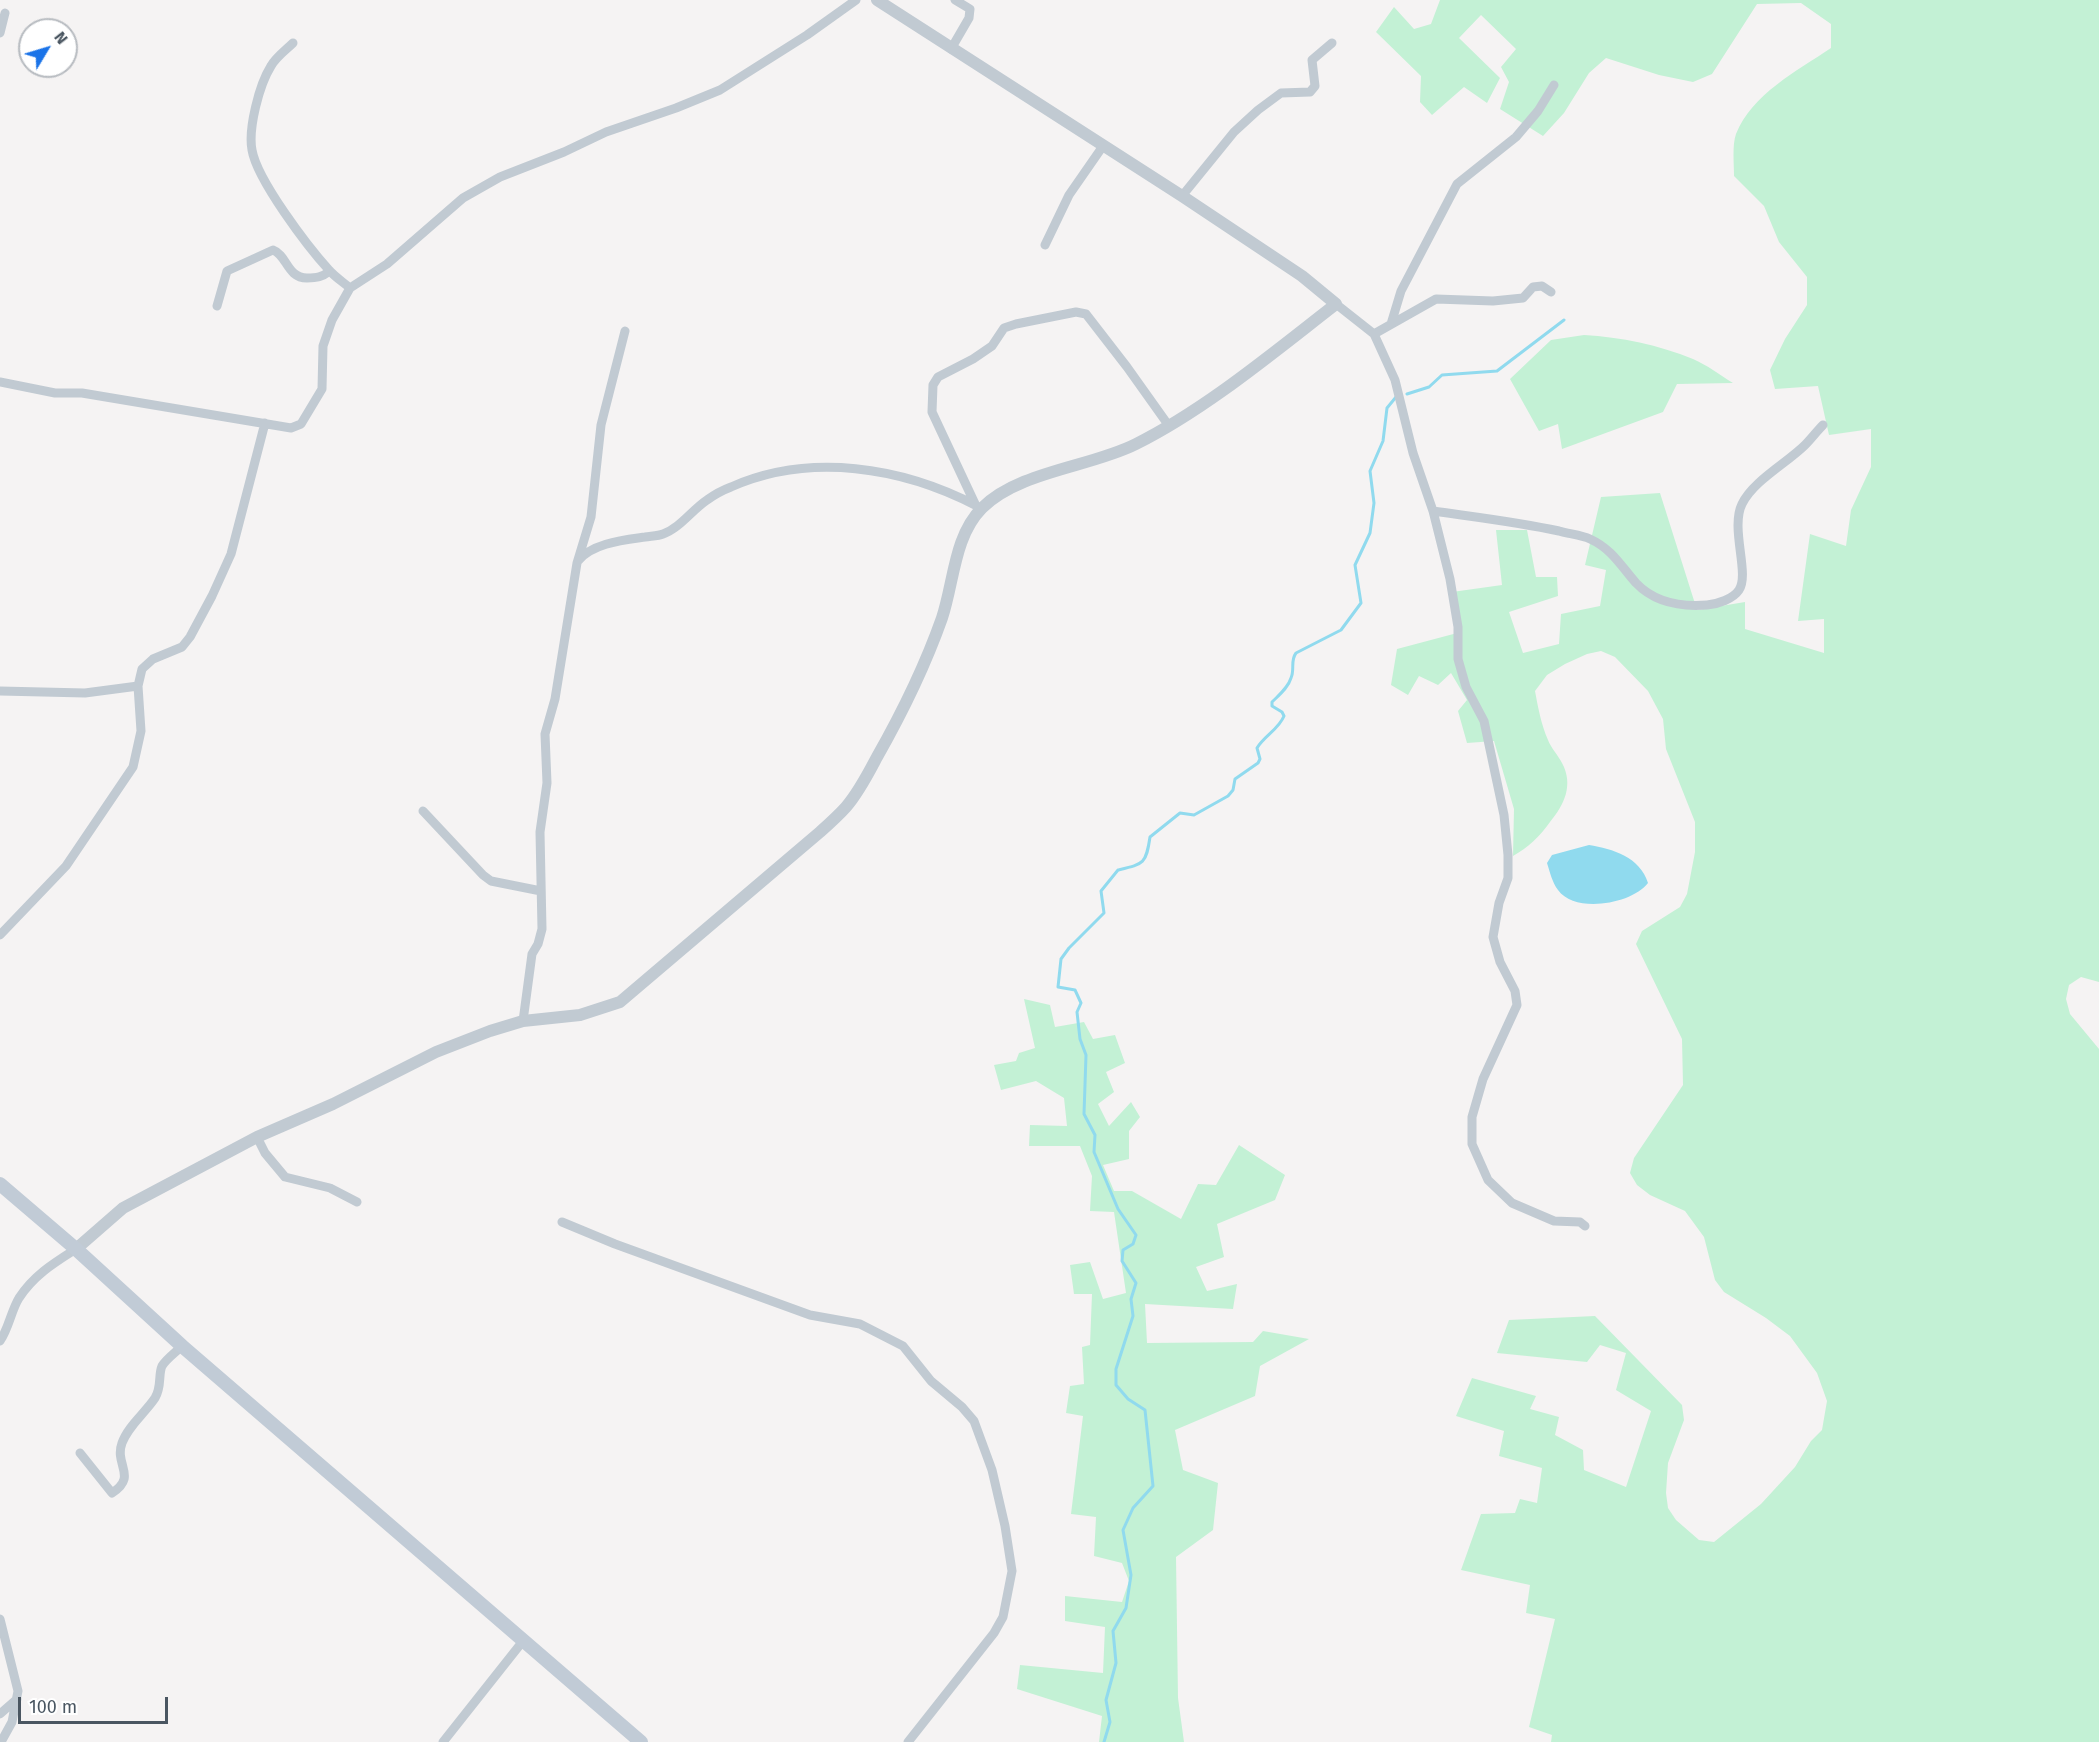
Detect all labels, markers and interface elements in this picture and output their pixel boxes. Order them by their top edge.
north arrow [18,18,78,78]
text: N [50,28,72,48]
scale bar [21,1685,171,1723]
text: 100 m [29,1696,77,1718]

